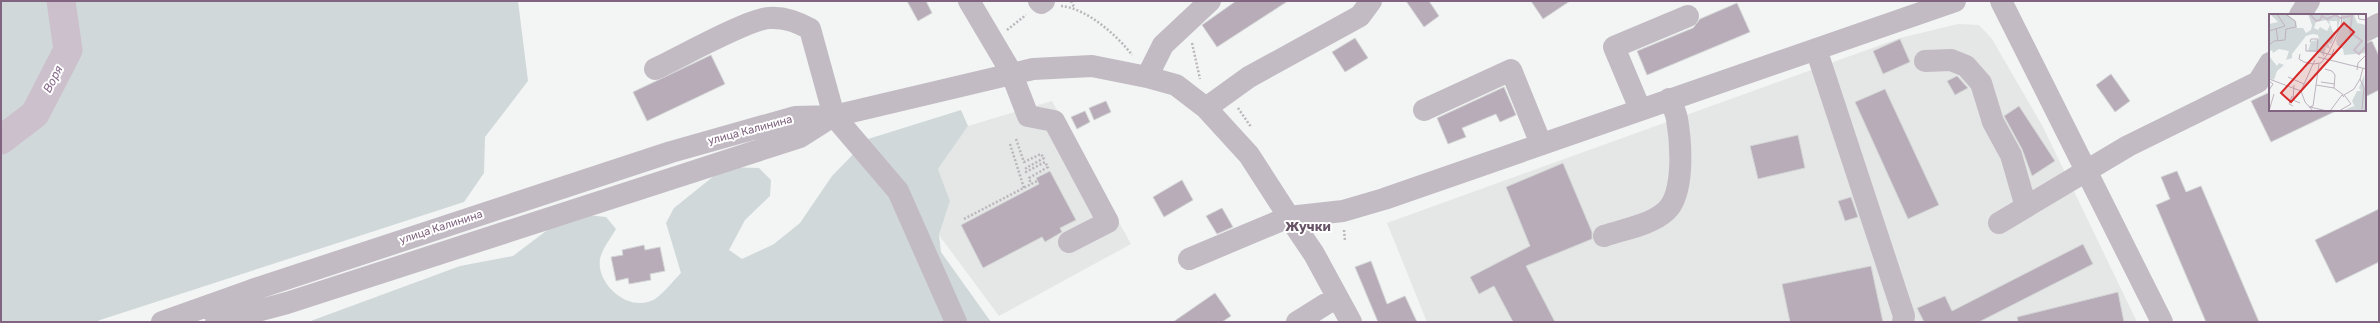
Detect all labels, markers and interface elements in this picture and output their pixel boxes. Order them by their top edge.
inset map [2269,14,2366,111]
water label: Воря [40,63,66,95]
street label: улица Калинина [706,113,794,147]
street label: улица Калинина [398,207,484,247]
district label: Жучки [1285,219,1331,234]

